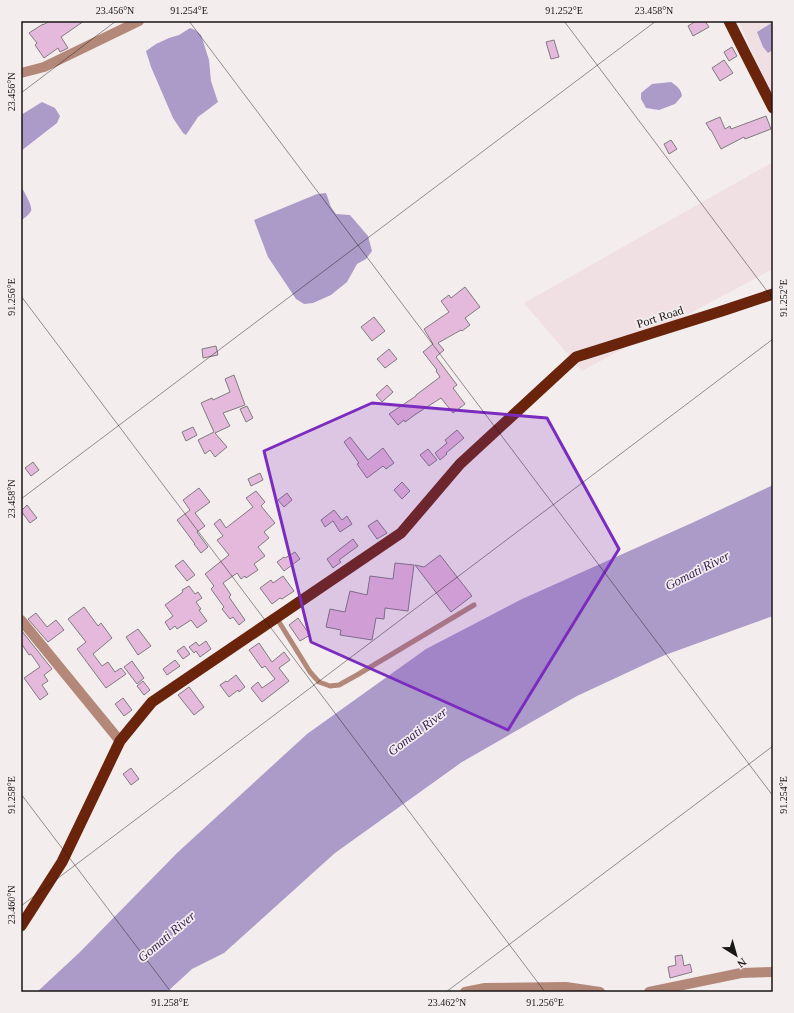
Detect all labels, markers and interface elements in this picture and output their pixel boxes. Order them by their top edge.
text: 23.456°N [96,5,134,16]
text: 91.254°E [170,5,208,16]
text: 91.252°E [545,5,583,16]
text: 23.458°N [635,5,673,16]
text: 23.456°N [6,73,17,111]
text: 91.256°E [6,278,17,316]
text: 91.252°E [778,279,789,317]
street label: Port Road [635,303,685,331]
text: 23.458°N [6,480,17,518]
water label: Gomati River [662,547,733,593]
water label: Gomati River [385,704,451,759]
text: 91.258°E [6,776,17,814]
text: 91.254°E [778,776,789,814]
text: 23.460°N [6,886,17,924]
water label: Gomati River [135,907,199,965]
north arrow [716,935,756,975]
text: N [735,956,749,970]
text: 91.258°E [151,997,189,1008]
text: 23.462°N [428,997,466,1008]
text: 91.256°E [526,997,564,1008]

